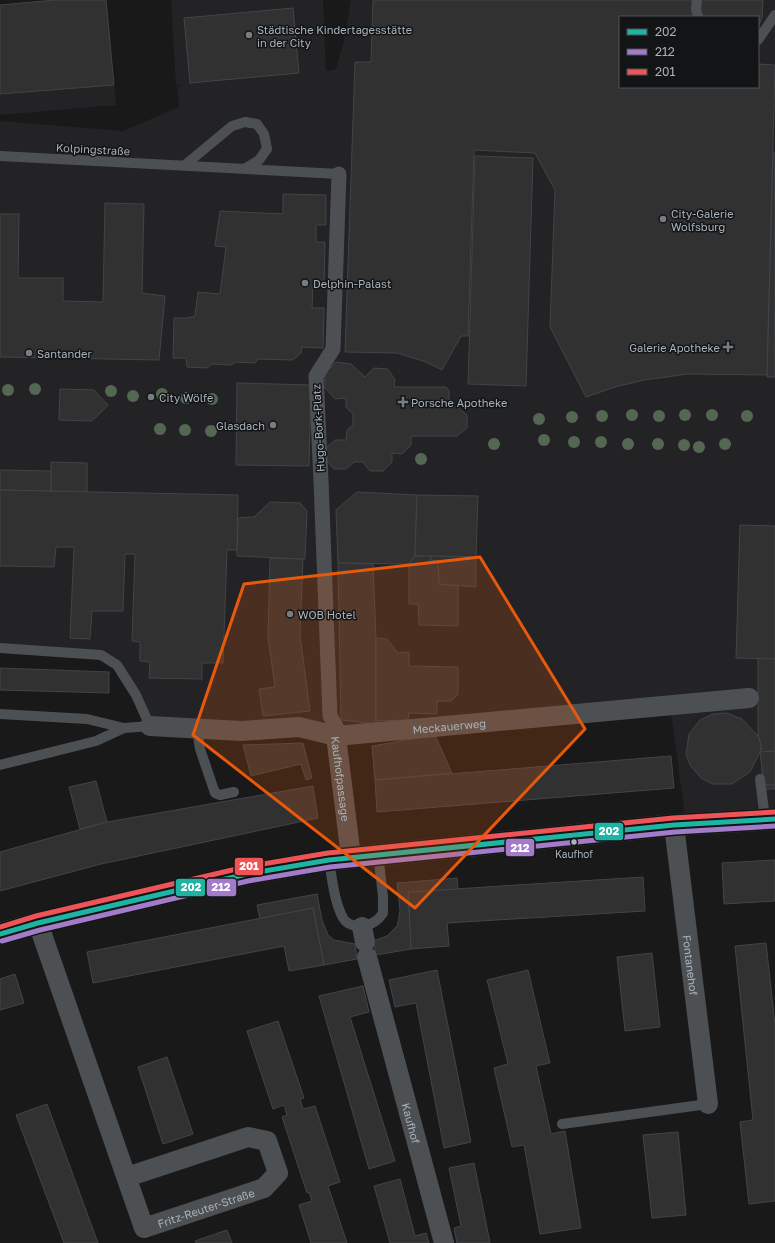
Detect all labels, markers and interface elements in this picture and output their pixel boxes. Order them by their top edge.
legend [619,16,759,88]
place label: Städtische Kindertagesstätte in der City [257,23,412,49]
text: 202 [655,24,676,39]
marker: Städtische Kindertagesstätte in der City [244,30,254,40]
text: 212 [655,44,675,59]
text: 201 [655,64,675,79]
street label: Kolpingstraße [56,141,130,157]
place label: City-Galerie Wolfsburg [671,207,734,233]
marker: City-Galerie Wolfsburg [658,214,668,224]
place label: Delphin-Palast [313,277,391,290]
marker: Delphin-Palast [300,278,310,288]
place label: Galerie Apotheke [629,341,720,354]
marker: Galerie Apotheke [723,342,733,352]
place label: Santander [37,347,92,360]
marker: Santander [24,348,34,358]
street label: Hugo-Bork-Platz [309,383,327,472]
place label: City Wölfe [159,391,213,404]
marker: City Wölfe [146,392,156,402]
place label: Porsche Apotheke [411,396,507,409]
marker: Porsche Apotheke [398,397,408,407]
place label: Glasdach [216,419,265,432]
marker: Glasdach [268,420,278,430]
place label: WOB Hotel [298,608,356,621]
marker: WOB Hotel [285,609,295,619]
street label: Meckauerweg [412,716,486,735]
street label: Kaufhofpassage [330,735,353,822]
line badge: 202 [594,822,624,841]
text: 202 [599,824,620,837]
marker: Kaufhof [569,837,579,847]
line badge: 212 [505,838,535,857]
text: 212 [510,841,530,854]
place label: Kaufhof [555,848,593,860]
line badge: 201 [234,857,264,876]
text: 201 [239,859,259,872]
line badge: 202 [175,878,206,897]
line badge: 212 [206,878,237,897]
text: 202 [181,880,202,893]
text: 212 [211,880,231,893]
street label: Fontanehof [681,934,701,996]
street label: Kaufhof [400,1101,423,1145]
street label: Fritz-Reuter-Straße [156,1185,256,1230]

